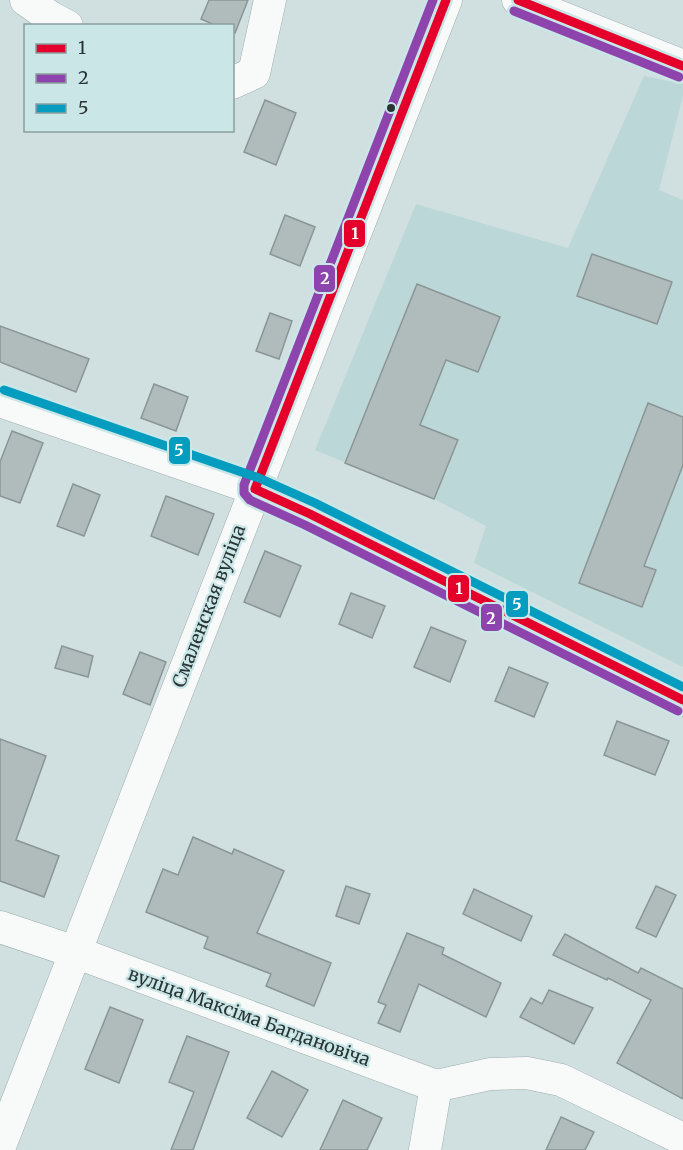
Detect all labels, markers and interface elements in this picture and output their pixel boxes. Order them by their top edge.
legend [24,24,234,132]
text: 1 [78,36,86,59]
text: 2 [78,66,89,89]
text: 5 [78,96,89,119]
unlabelled marker [385,102,397,114]
line badge: 1 [343,219,366,248]
text: 1 [351,223,359,243]
line badge: 2 [313,264,336,293]
text: 2 [320,268,330,288]
line badge: 5 [168,436,191,465]
text: 5 [174,440,184,460]
street label: Смаленская вуліца [167,521,250,690]
line badge: 1 [447,574,470,603]
text: 1 [455,578,463,598]
line badge: 5 [505,590,529,618]
text: 5 [512,594,522,614]
line badge: 2 [480,603,503,632]
text: 2 [486,608,496,628]
street label: вуліца Максіма Багдановіча [125,962,374,1071]

